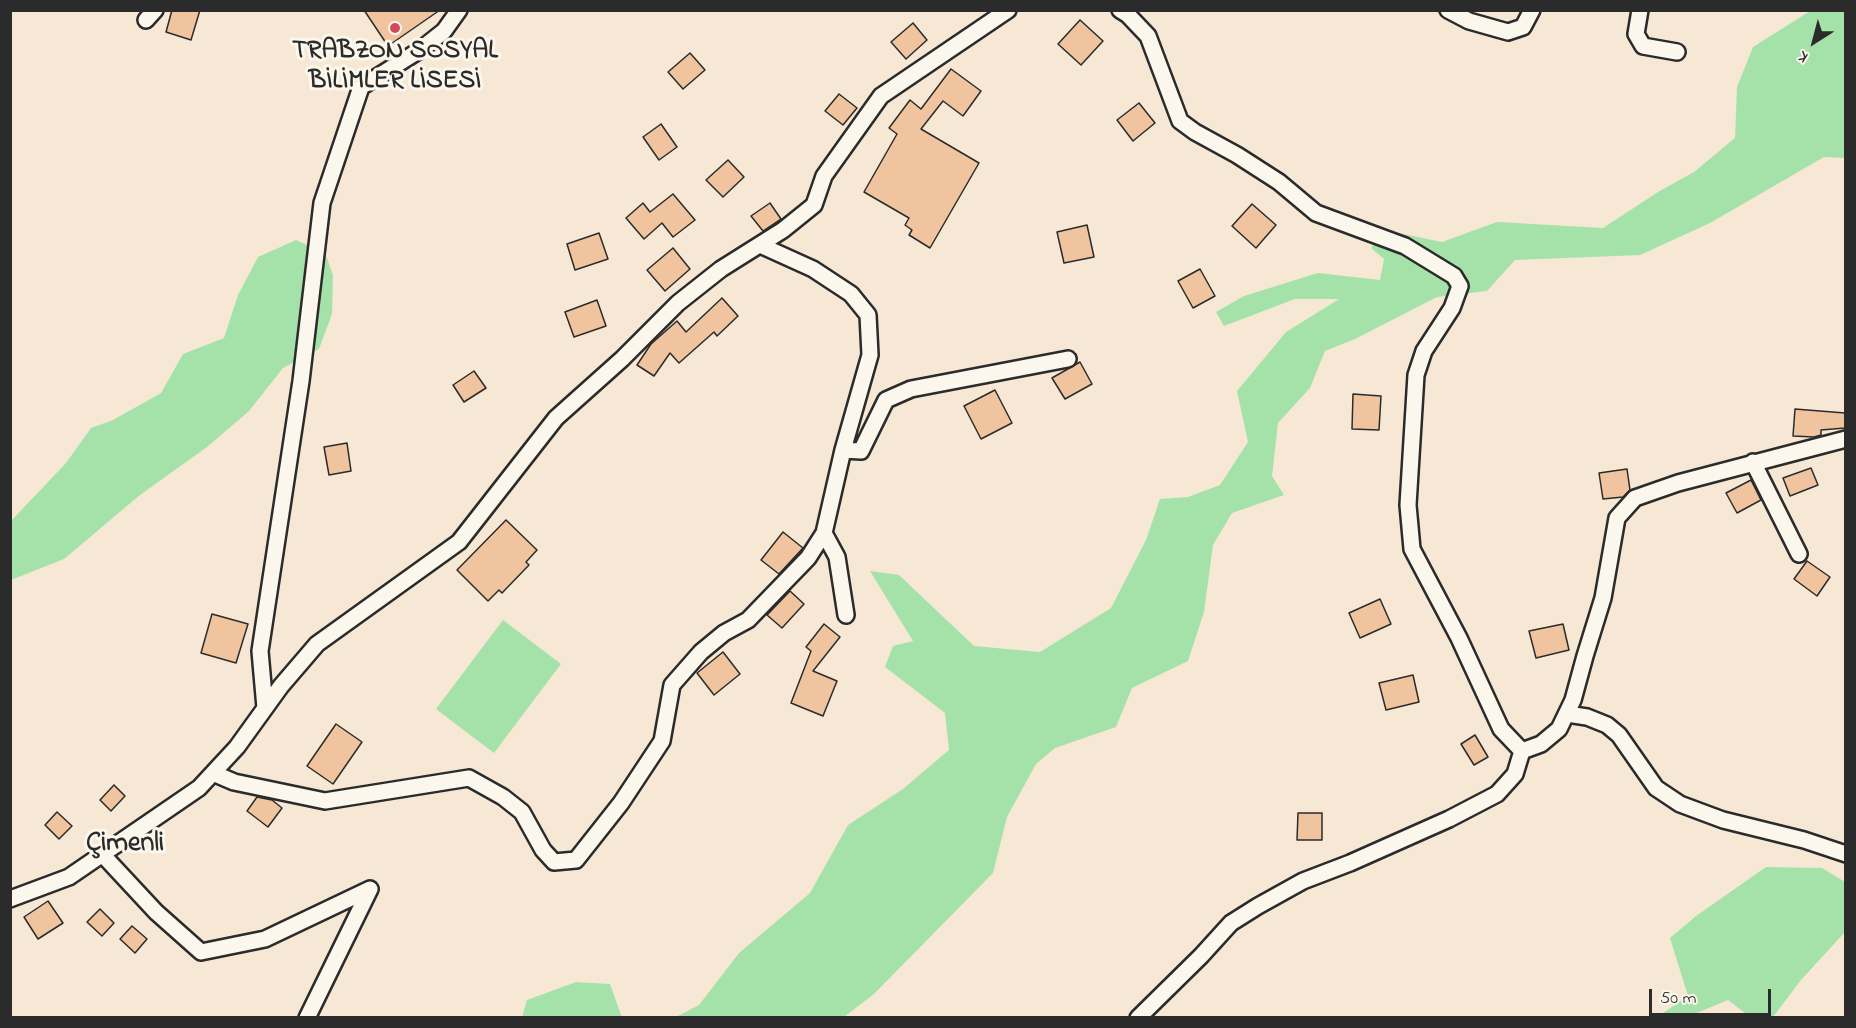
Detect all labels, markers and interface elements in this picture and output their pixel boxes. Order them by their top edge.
north arrow [1784,12,1844,72]
marker: TRABZON SOSYAL BİLİMLER LİSESİ [388,21,402,35]
place label: TRABZON SOSYAL BİLİMLER LİSESİ [292,37,498,98]
text: K [1793,45,1814,69]
district label: Çimenli [86,828,164,862]
scale bar [1652,977,1774,1015]
text: 50 m [1660,986,1697,1012]

